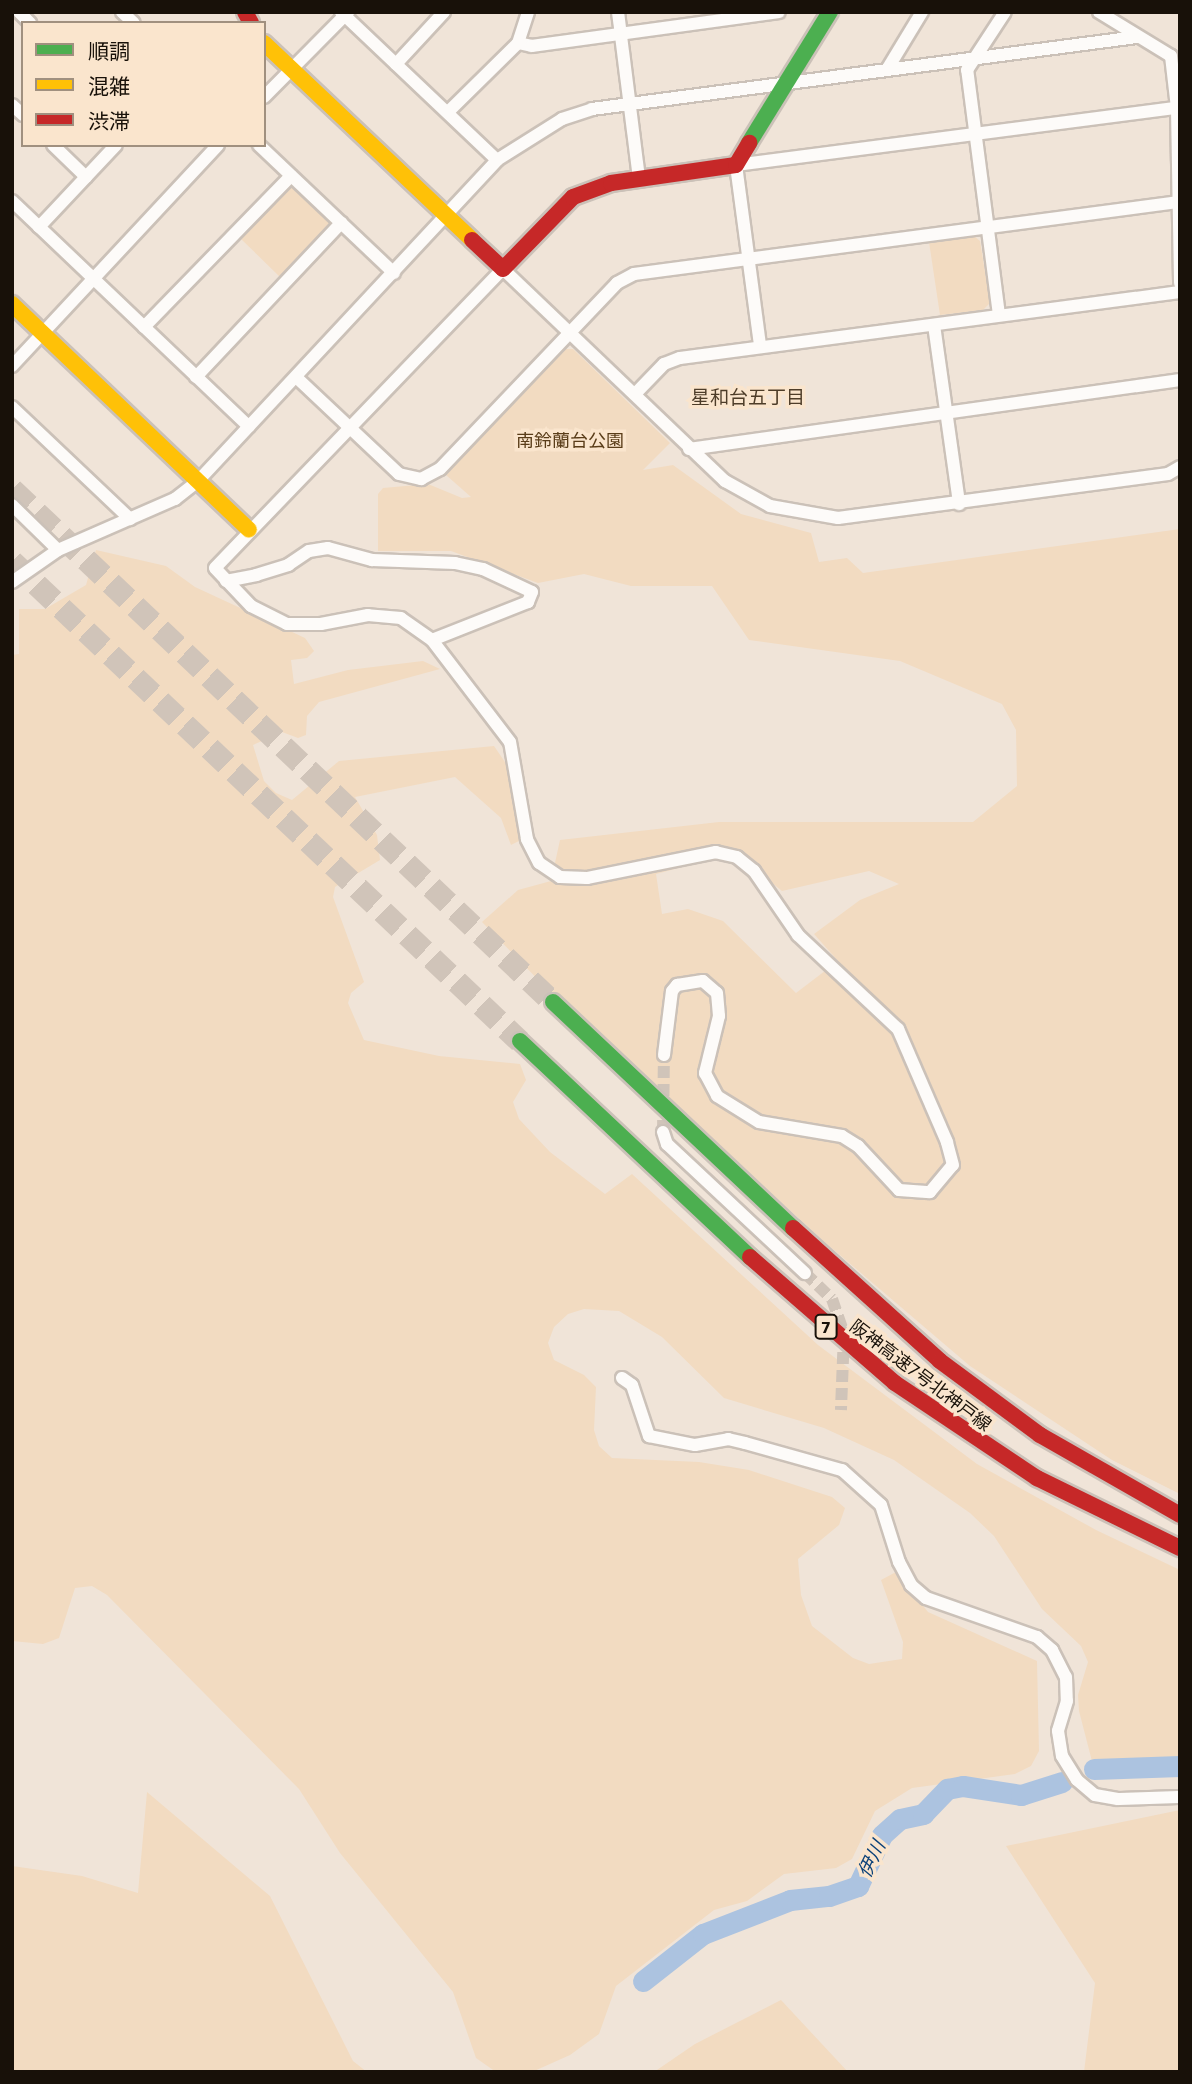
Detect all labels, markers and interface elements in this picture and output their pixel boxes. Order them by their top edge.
legend [21,21,266,147]
text: 順調 [88,38,130,63]
text: 混雑 [88,73,130,98]
text: 渋滞 [88,108,130,133]
district label: 星和台五丁目 [691,386,805,408]
park label: 南鈴蘭台公園 [516,429,624,451]
road number: 7 [814,1315,838,1340]
street label: 阪神高速7号北神戸線 [846,1315,996,1435]
water label: 伊川 [852,1837,890,1881]

